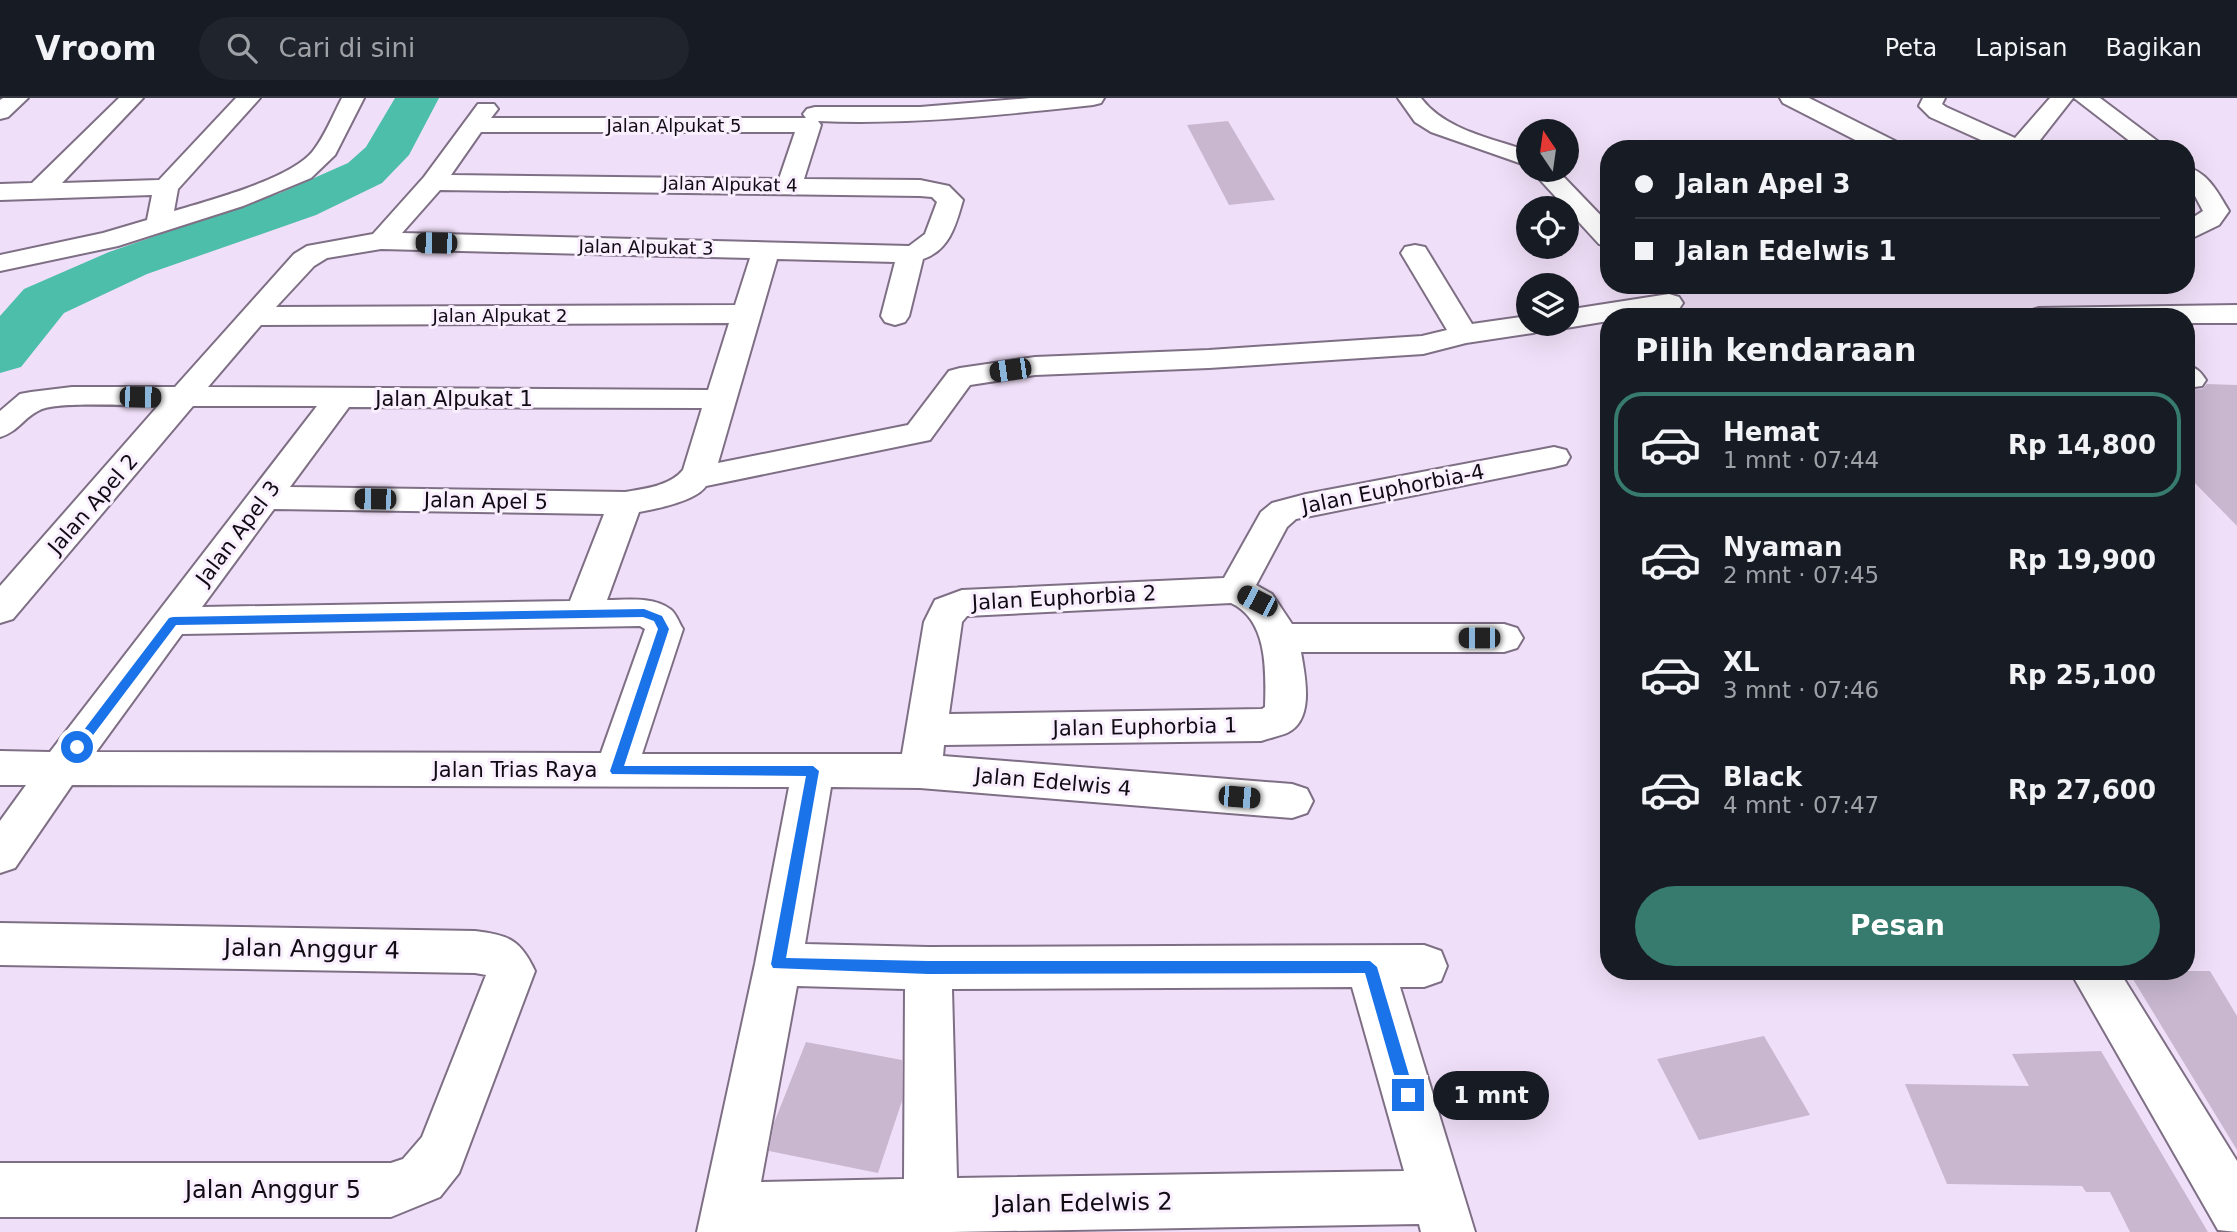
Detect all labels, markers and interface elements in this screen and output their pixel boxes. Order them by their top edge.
search box [199,17,689,80]
text: Vroom [35,29,157,68]
icon: search [223,29,261,67]
text: Cari di sini [279,33,415,63]
text: Peta [1885,34,1937,62]
text: Lapisan [1975,34,2068,62]
text: Bagikan [2106,34,2202,62]
street label: Jalan Alpukat 5 [605,115,742,136]
north arrow [1516,119,1578,182]
map controls [1516,119,1579,336]
text: Jalan Apel 3 [1677,169,1851,199]
street label: Jalan Alpukat 4 [661,172,798,196]
button: locate [1516,196,1579,259]
car [415,232,458,254]
street label: Jalan Alpukat 3 [577,235,714,259]
text: Jalan Edelwis 1 [1677,236,1897,266]
button: layers [1516,273,1579,336]
street label: Jalan Alpukat 2 [431,305,568,326]
text: Pilih kendaraan [1635,331,1916,369]
car [988,357,1033,383]
car [119,386,162,408]
street label: Jalan Alpukat 1 [373,387,533,411]
icon: car [1639,413,1702,476]
text: Hemat [1723,417,1819,447]
text: Rp 14,800 [2008,430,2156,460]
text: 1 mnt · 07:44 [1723,447,1879,473]
street label: Jalan Apel 2 [42,449,143,560]
street label: Jalan Euphorbia-4 [1298,460,1486,519]
street label: Jalan Apel 3 [190,476,285,591]
car [354,488,397,510]
street label: Jalan Apel 5 [422,488,548,514]
icon: car [1639,528,1702,591]
text: Nyaman [1723,532,1842,562]
text: Rp 19,900 [2008,545,2156,575]
text: 2 mnt · 07:45 [1723,562,1879,588]
street label: Jalan Euphorbia 2 [969,581,1157,615]
car [1234,582,1281,620]
car [1459,628,1501,649]
icon: car [1639,643,1702,706]
text: XL [1723,647,1760,677]
text: Rp 25,100 [2008,660,2156,690]
text: 3 mnt · 07:46 [1723,677,1879,703]
street label: Jalan Euphorbia 1 [1051,713,1237,741]
route start [61,731,93,763]
street label: Jalan Trias Raya [431,758,597,782]
icon: car [1639,758,1702,821]
text: Black [1723,762,1802,792]
street label: Jalan Edelwis 4 [972,763,1132,801]
text: Rp 27,600 [2008,775,2156,805]
car [1218,785,1261,809]
text: 4 mnt · 07:47 [1723,792,1879,818]
button: Pesan [1635,886,2160,966]
street label: Jalan Anggur 4 [222,933,400,965]
callout: 1 mnt [1432,1070,1548,1119]
route end [1392,1079,1424,1111]
text: 1 mnt [1453,1082,1529,1108]
street label: Jalan Anggur 5 [183,1176,361,1204]
street label: Jalan Edelwis 2 [991,1187,1173,1219]

